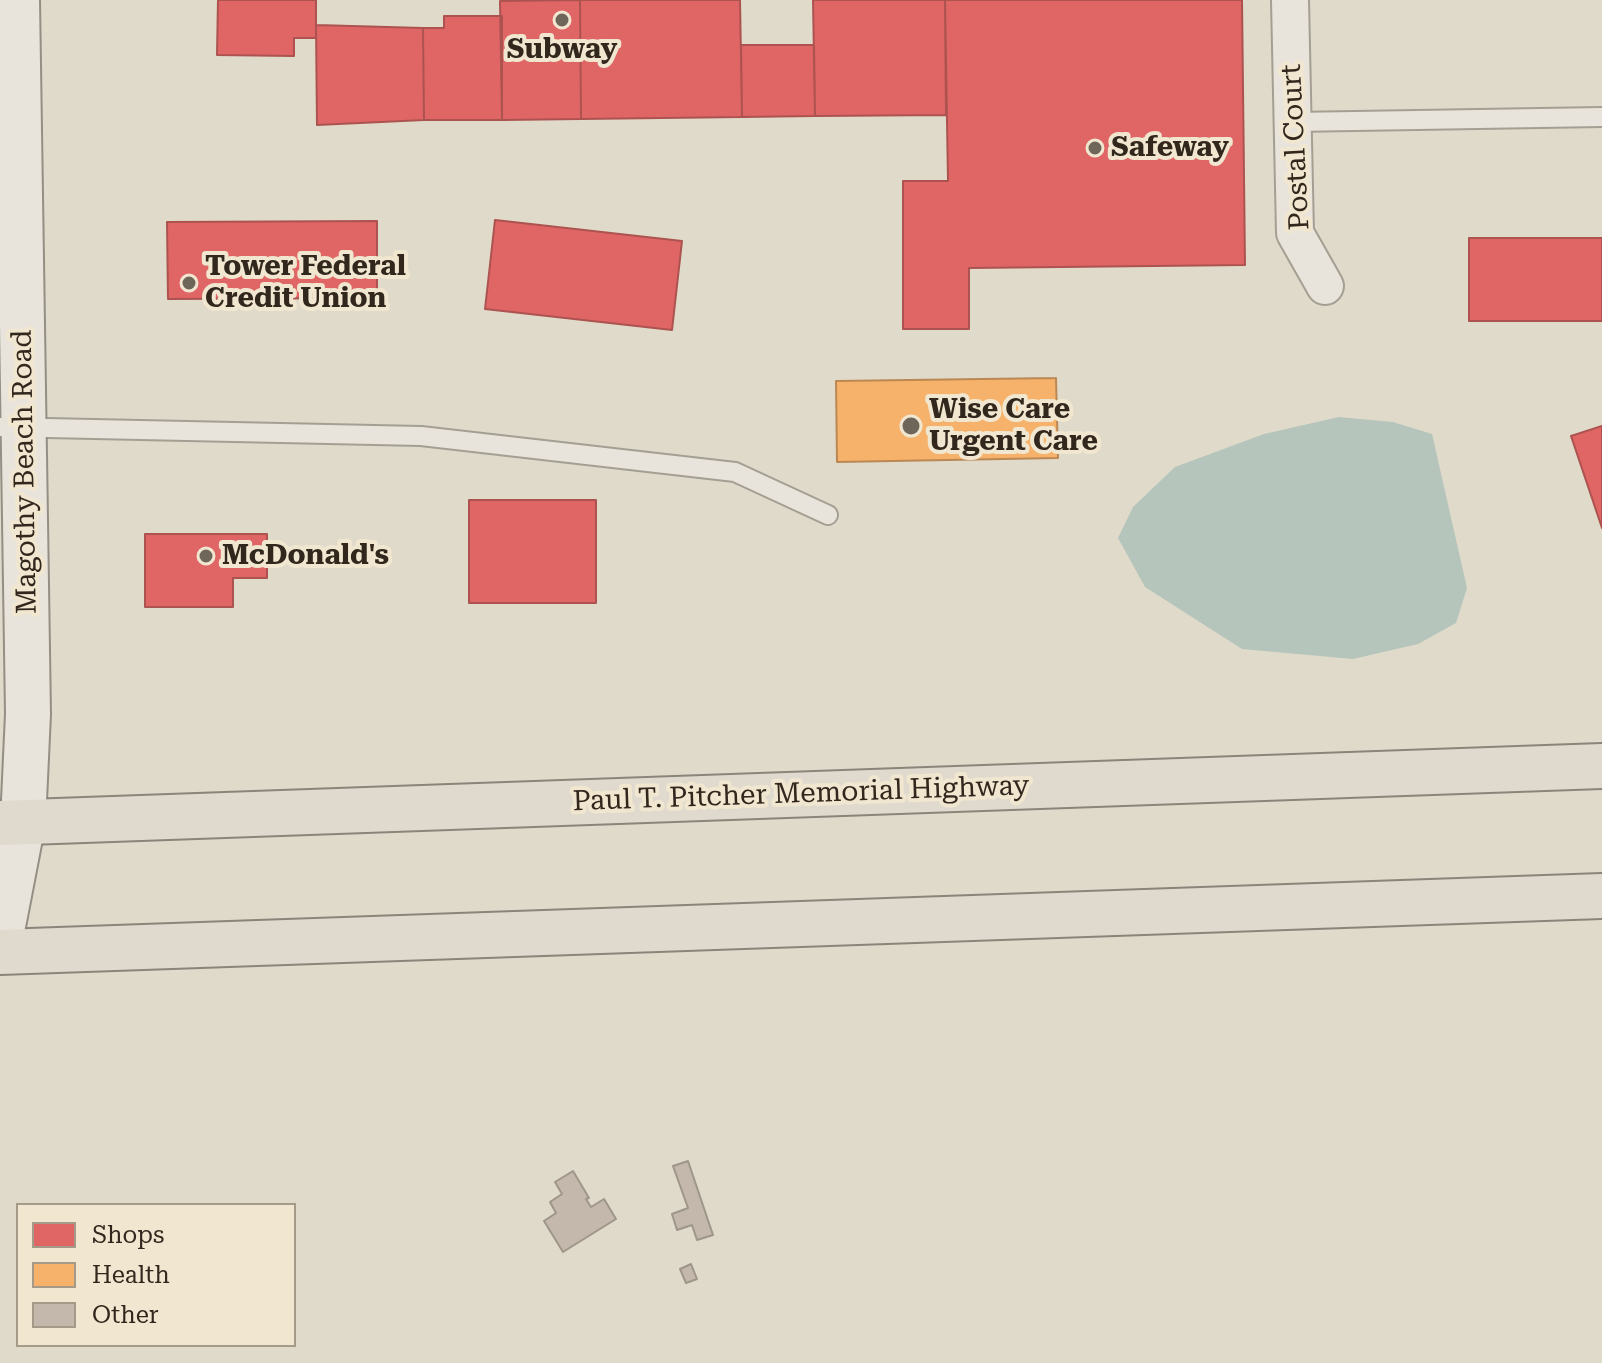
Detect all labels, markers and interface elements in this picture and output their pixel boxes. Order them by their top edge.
marker: Subway [553,11,571,29]
place label: Subway [507,33,617,67]
street label: Postal Court [1275,63,1317,231]
place label: Safeway [1111,131,1229,165]
marker: Safeway [1086,139,1104,157]
place label: Tower Federal Credit Union [205,250,406,316]
marker: Tower Federal Credit Union [180,274,198,292]
street label: Magothy Beach Road [6,329,44,615]
place label: Wise Care Urgent Care [929,393,1098,459]
marker: Wise Care Urgent Care [900,415,922,437]
place label: McDonald's [222,539,389,573]
marker: McDonald's [197,547,215,565]
street label: Paul T. Pitcher Memorial Highway [572,769,1030,819]
legend [16,1203,296,1347]
text: Shops [92,1221,164,1249]
text: Health [92,1261,170,1289]
text: Other [92,1301,159,1329]

